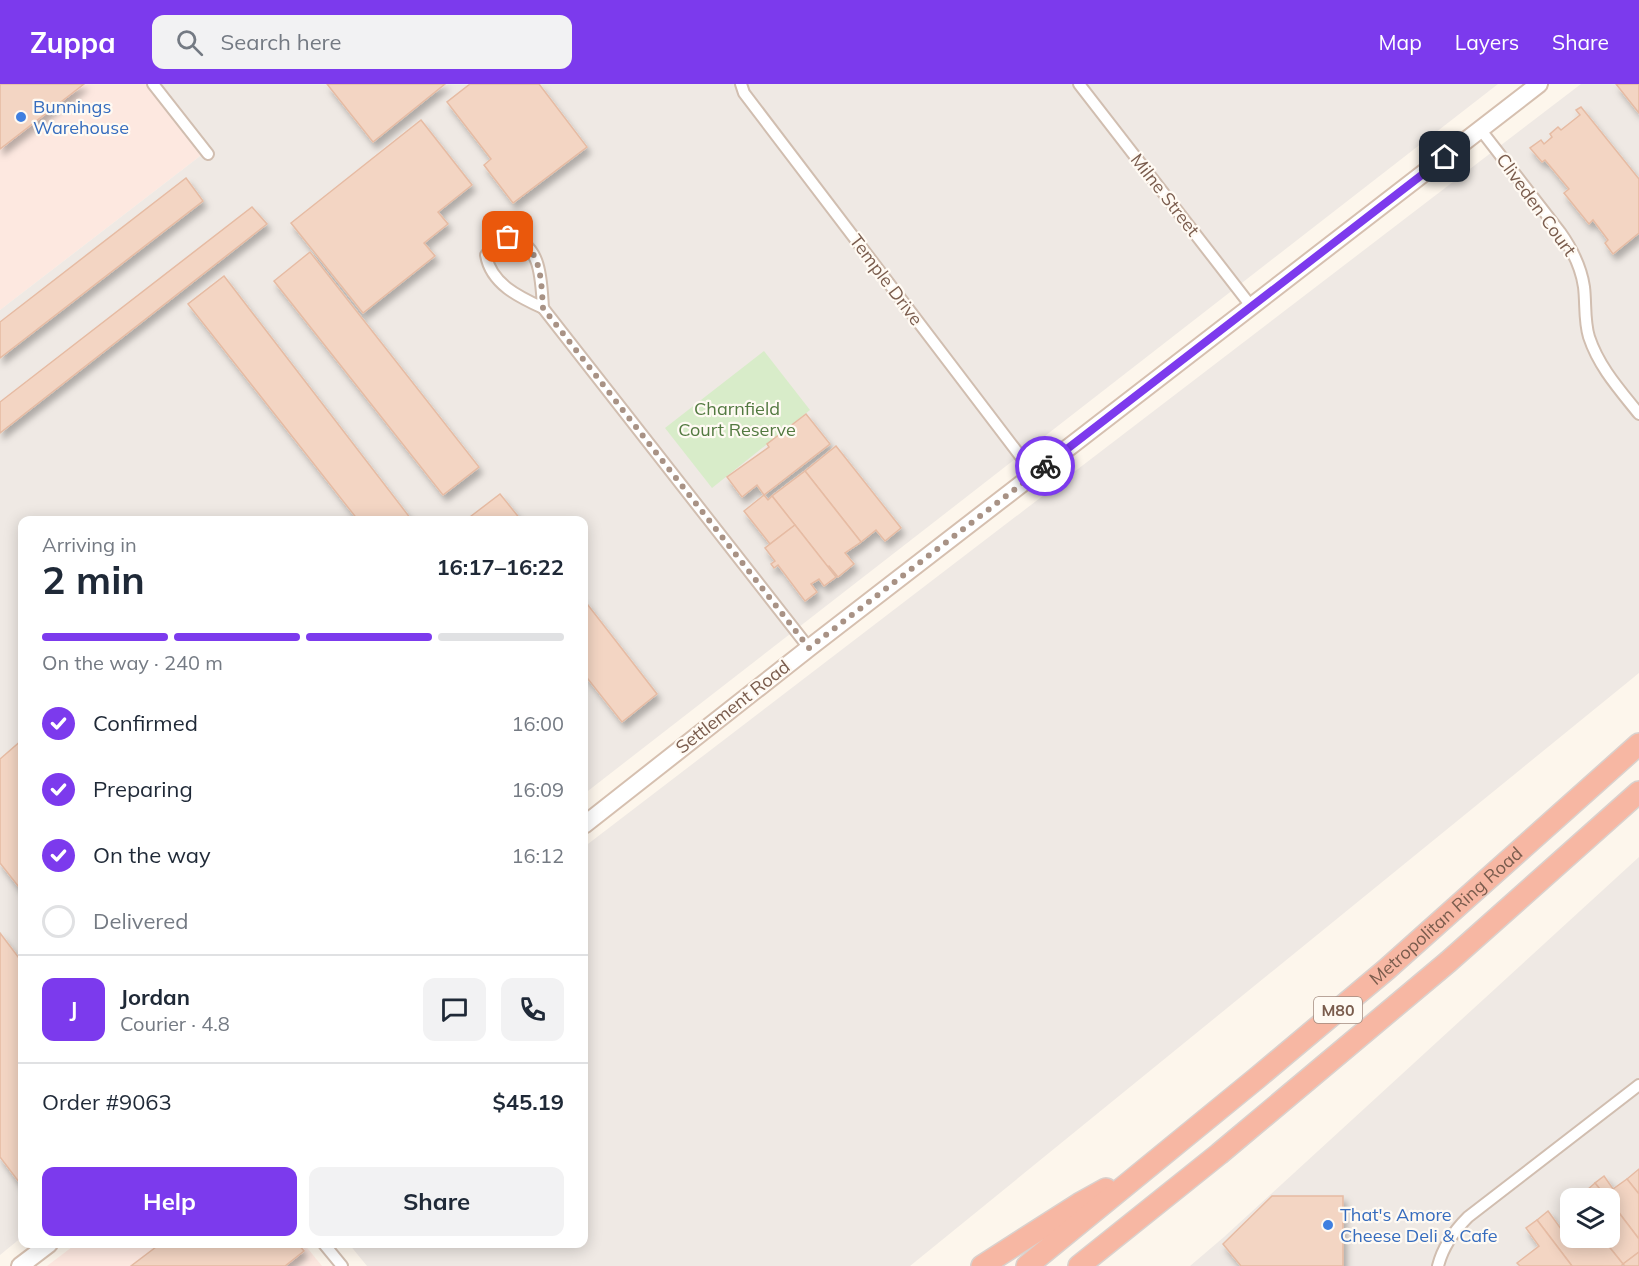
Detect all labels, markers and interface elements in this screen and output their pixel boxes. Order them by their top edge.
search box [152,15,572,69]
text: Zuppa [30,25,116,60]
icon: search [173,26,206,59]
text: Search here [221,28,341,56]
text: Map [1379,29,1422,55]
text: Layers [1455,29,1519,55]
text: Share [1552,29,1609,55]
place label: Bunnings Warehouse [33,95,129,139]
marker: Bunnings Warehouse [14,110,28,124]
pin [1419,131,1470,182]
icon: home [1428,140,1461,173]
street label: Milne Street [1126,149,1205,241]
street label: Cliveden Court [1491,149,1581,261]
pin [482,211,533,262]
icon: bag [491,220,524,253]
street label: Temple Drive [845,230,928,330]
park label: Charnfield Court Reserve [678,397,796,441]
courier [1015,436,1075,496]
icon: bike [1029,450,1062,483]
text: Arriving in [42,532,137,557]
text: 16:17–16:22 [436,553,564,581]
text: 2 min [42,555,145,604]
text: On the way · 240 m [42,650,223,675]
street label: Settlement Road [671,655,794,758]
icon: check [42,707,75,740]
text: Confirmed [93,709,198,737]
text: 16:00 [511,711,564,736]
icon: check [42,773,75,806]
text: Preparing [93,775,193,803]
text: 16:09 [511,777,564,802]
icon: check [42,839,75,872]
text: On the way [93,841,211,869]
street label: Metropolitan Ring Road [1364,842,1527,990]
text: 16:12 [511,843,564,868]
text: Delivered [93,907,188,935]
button: chat [423,978,486,1041]
button: phone [501,978,564,1041]
text: Jordan [120,983,190,1011]
text: J [70,995,77,1023]
road number: M80 [1314,997,1362,1023]
text: Courier · 4.8 [120,1011,230,1036]
text: Order #9063 [42,1088,172,1116]
text: $45.19 [493,1088,564,1116]
button: Help [42,1167,297,1236]
button: Share [309,1167,564,1236]
map controls [1560,1188,1620,1248]
button: layers [1560,1188,1620,1248]
place label: That's Amore Cheese Deli & Cafe [1340,1203,1498,1247]
marker: That's Amore Cheese Deli & Cafe [1321,1218,1335,1232]

